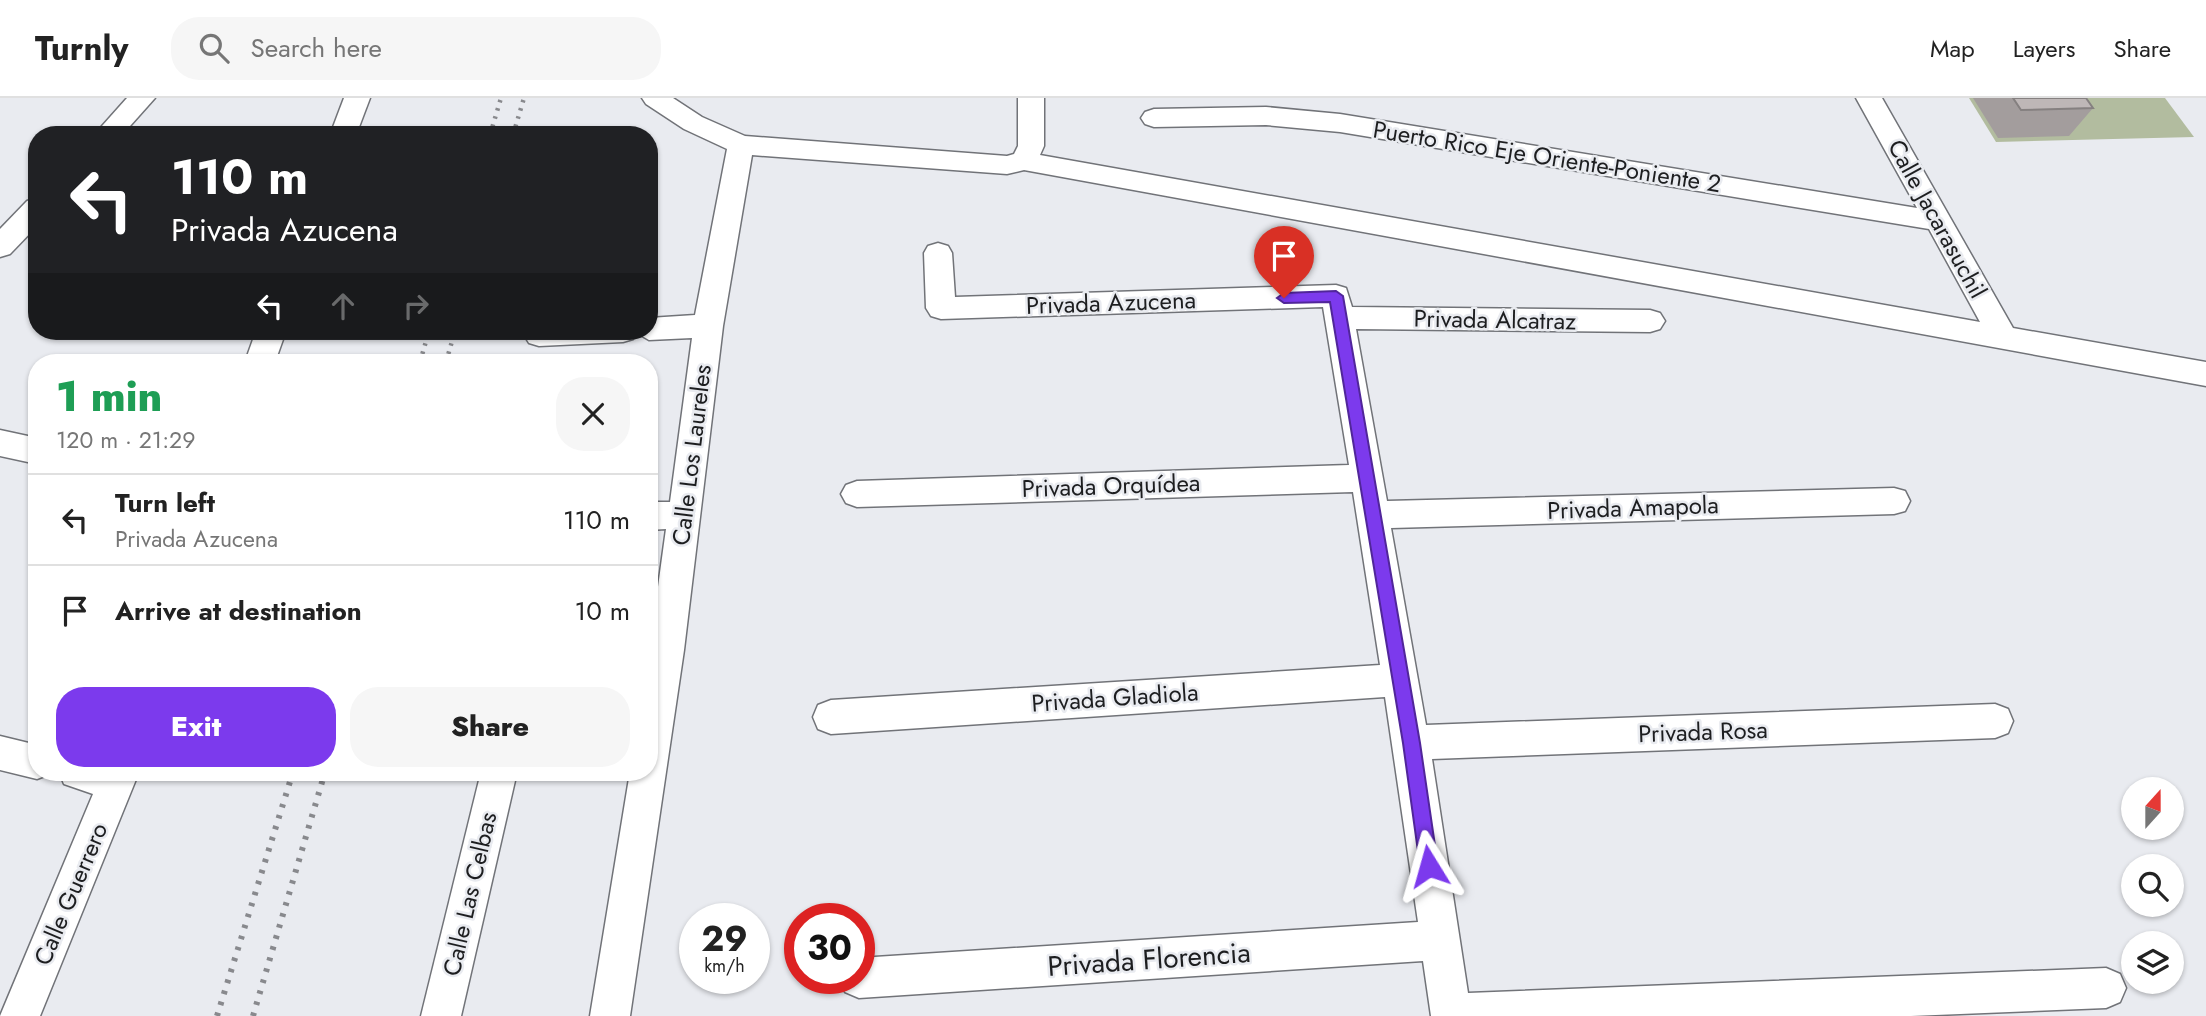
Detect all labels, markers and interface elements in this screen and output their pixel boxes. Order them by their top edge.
search box [171,17,661,80]
text: Turnly [35,25,129,72]
icon: search [195,29,233,67]
text: Search here [251,29,382,67]
text: Map [1930,31,1975,66]
text: Layers [2013,31,2075,66]
text: Share [2113,31,2171,66]
street label: Puerto Rico Eje Oriente-Poniente 2 [1370,112,1724,201]
street label: Calle Jacarasuchil [1879,133,1996,305]
text: 110 m [171,142,308,212]
icon: left [56,154,147,245]
text: Privada Azucena [171,207,398,253]
pin [1254,226,1314,298]
icon: arrive [1265,237,1303,275]
street label: Privada Azucena [1025,282,1197,323]
icon: left [251,287,289,325]
icon: ahead [324,287,362,325]
icon: right [397,287,435,325]
street label: Privada Alcatraz [1413,301,1577,338]
street label: Calle Los Laureles [663,362,720,547]
text: 1 min [56,366,162,427]
button: close [556,377,630,451]
text: 120 m · 21:29 [56,423,195,457]
street label: Privada Orquídea [1021,465,1201,506]
text: Turn left [115,484,215,522]
street label: Privada Amapola [1547,487,1719,528]
icon: left [56,501,94,539]
text: 110 m [563,501,630,539]
text: Privada Azucena [115,522,278,556]
icon: arrive [56,592,94,630]
text: Arrive at destination [115,592,362,630]
text: 10 m [575,592,630,630]
street label: Privada Gladiola [1030,674,1200,721]
button: Exit [56,687,336,767]
button: Share [350,687,630,767]
street label: Privada Rosa [1638,712,1768,751]
north arrow [2121,777,2184,840]
map controls [2121,777,2184,994]
street label: Calle Las Celbas [434,809,505,979]
street label: Calle Guerrero [25,817,116,970]
position arrow [1392,829,1466,903]
button: search [2121,854,2184,917]
speed limit sign: 30 [784,903,875,994]
text: 29 [701,914,748,964]
button: layers [2121,931,2184,994]
street label: Privada Florencia [1046,932,1252,987]
text: km/h [704,953,745,979]

